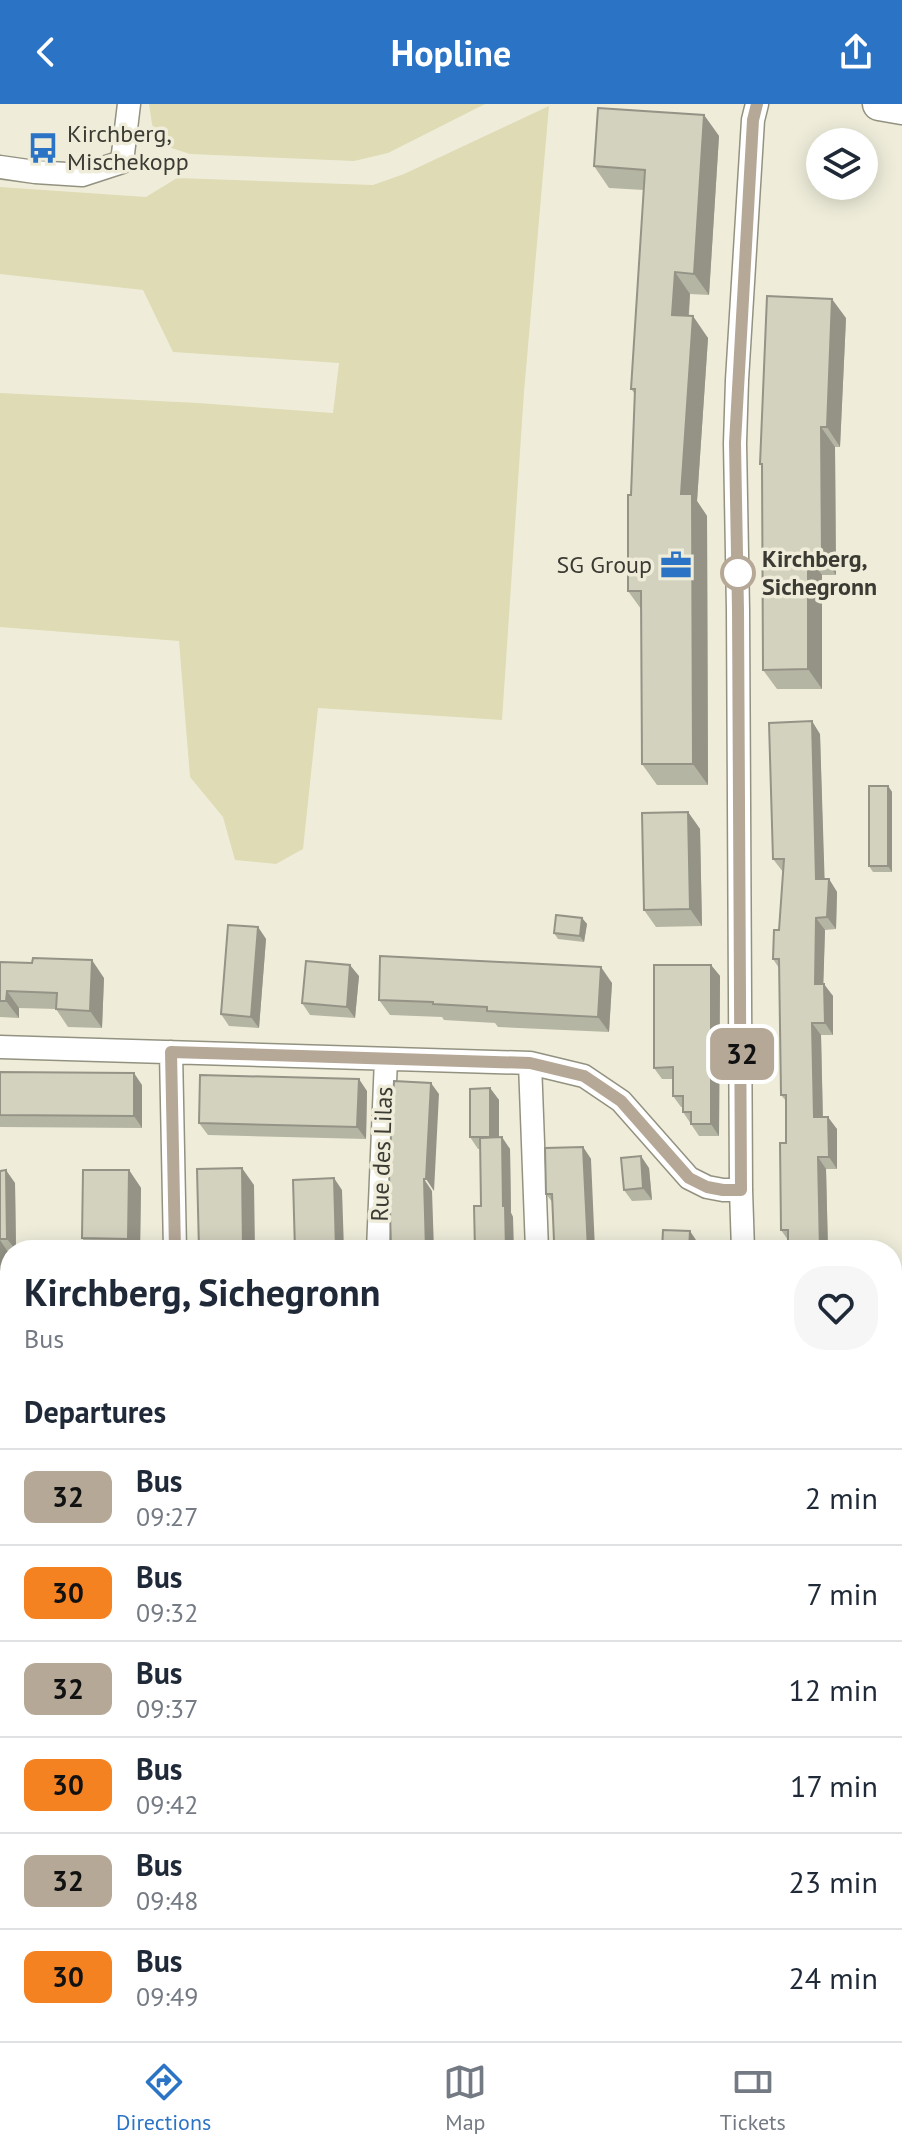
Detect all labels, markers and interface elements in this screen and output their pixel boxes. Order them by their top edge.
text: Hopline [391,29,511,76]
icon: back [24,30,68,74]
icon: share [834,30,878,74]
place label: Kirchberg, Mischekopp [67,118,189,177]
map controls [806,128,878,200]
button: layers [806,128,878,200]
bus stop icon: Kirchberg, Mischekopp [26,131,60,165]
place label: Kirchberg, Sichegronn [762,543,877,602]
office icon: SG Group [659,548,693,582]
place label: SG Group [557,549,652,580]
marker: Kirchberg, Sichegronn [721,556,755,590]
line badge: 32 [706,1028,778,1080]
text: 32 [726,1035,758,1072]
street label: Rue des Lilas [364,1086,399,1222]
button: heart [794,1266,878,1350]
text: Kirchberg, Sichegronn [24,1267,380,1316]
text: Bus [24,1322,64,1355]
text: Departures [24,1392,166,1431]
text: Bus [136,1461,183,1500]
text: 32 [52,1478,84,1515]
text: 2 min [805,1478,878,1517]
text: 09:27 [136,1500,198,1533]
text: Bus [136,1557,183,1596]
text: 30 [52,1574,84,1611]
text: 7 min [806,1574,878,1613]
text: 09:32 [136,1596,198,1629]
text: Bus [136,1653,183,1692]
text: 32 [52,1670,84,1707]
text: 12 min [788,1670,878,1709]
text: 09:37 [136,1692,198,1725]
text: Bus [136,1749,183,1788]
text: 30 [52,1766,84,1803]
text: 17 min [790,1766,878,1805]
text: 09:42 [136,1788,198,1821]
text: Bus [136,1845,183,1884]
text: 32 [52,1862,84,1899]
text: 23 min [788,1862,878,1901]
text: 09:48 [136,1884,198,1917]
text: Bus [136,1941,183,1980]
text: 30 [52,1958,84,1995]
text: 24 min [788,1958,878,1997]
text: 09:49 [136,1980,198,2013]
tab: Directions [116,2060,211,2136]
tab: Map [443,2060,487,2136]
tab: Tickets [720,2060,786,2136]

